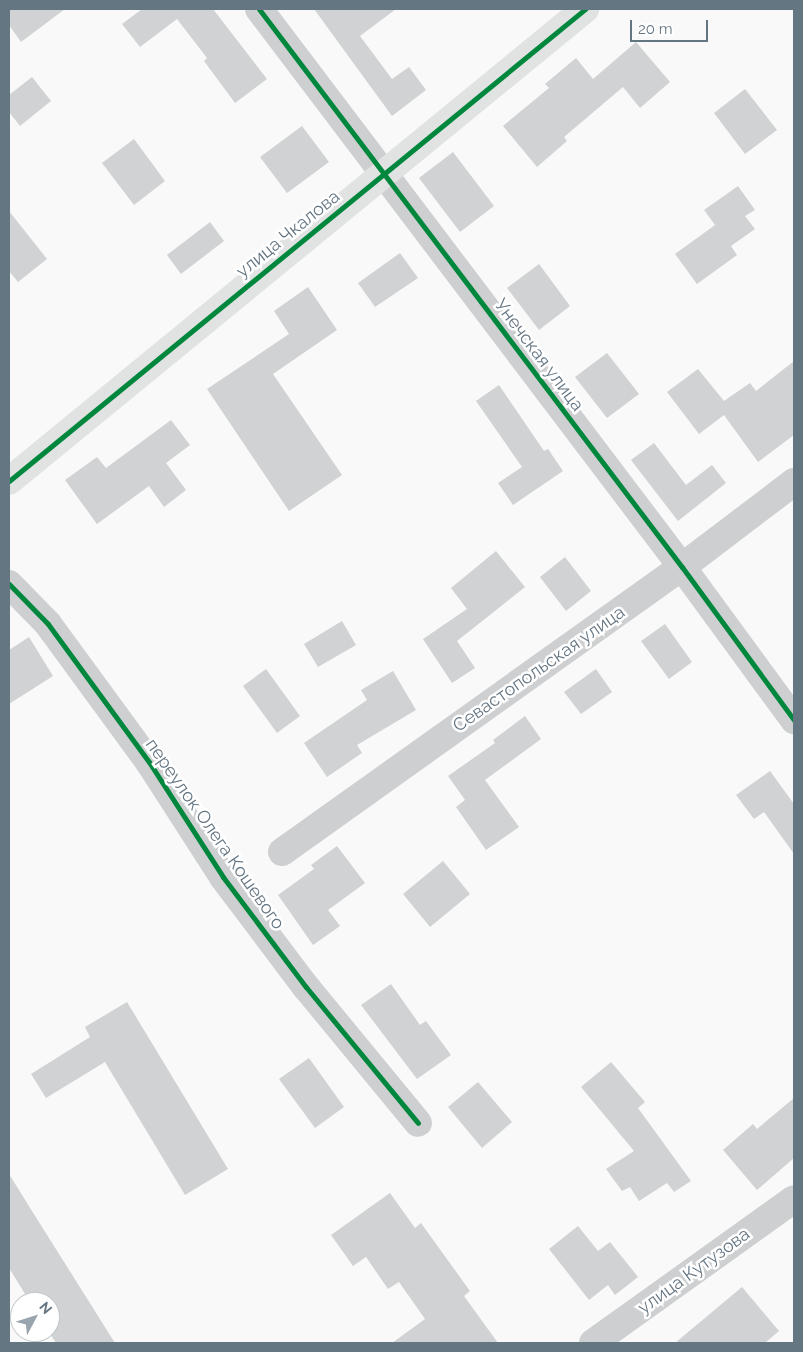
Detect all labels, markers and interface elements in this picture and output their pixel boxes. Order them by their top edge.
scale bar [633,10,710,42]
text: 20 m [638,20,673,38]
street label: улица Чкалова [232,186,344,282]
street label: Унечская улица [490,294,588,416]
street label: Севастопольская улица [449,601,629,737]
street label: переулок Олега Кошевого [141,735,289,933]
street label: улица Кутузова [634,1223,754,1319]
north arrow [10,1292,60,1342]
text: N [36,1299,55,1317]

